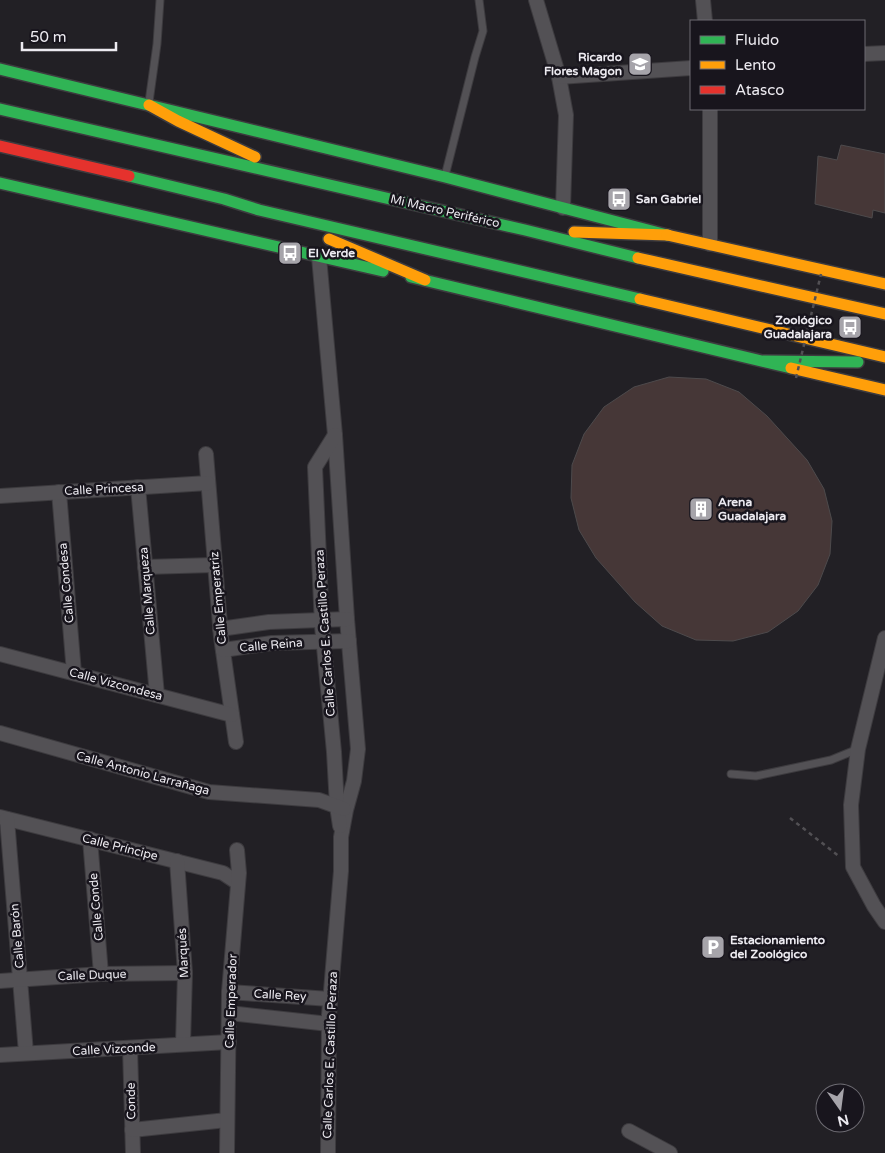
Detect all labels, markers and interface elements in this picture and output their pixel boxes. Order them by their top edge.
scale bar [22,20,116,52]
legend [690,20,865,110]
text: 50 m [30,28,67,46]
text: Fluido [735,31,779,49]
place label: Ricardo Flores Magon [544,50,622,79]
school or university icon: Ricardo Flores Magon [627,51,653,77]
text: Lento [735,56,776,74]
text: Atasco [735,81,784,99]
bus stop icon: San Gabriel [606,186,632,212]
street label: Mi Macro Periférico [389,192,501,230]
place label: San Gabriel [636,192,701,206]
bus stop icon: El Verde [277,240,303,266]
place label: El Verde [308,246,355,260]
place label: Zoológico Guadalajara [764,313,832,342]
bus stop icon: Zoológico Guadalajara [837,314,863,340]
street label: Calle Princesa [64,480,144,498]
place label: Arena Guadalajara [718,495,787,524]
building icon: Arena Guadalajara [688,496,714,522]
street label: Calle Condesa [56,542,76,624]
street label: Calle Marqueza [136,546,158,636]
street label: Calle Carlos E. Castillo Peraza [312,549,338,717]
street label: Calle Emperatriz [207,551,229,645]
street label: Calle Reina [239,635,303,655]
street label: Calle Vizcondesa [68,665,164,703]
street label: Calle Antonio Larrañaga [75,748,211,798]
street label: Calle Príncipe [81,831,160,863]
street label: Calle Conde [86,872,106,942]
street label: Calle Barón [7,903,27,969]
street label: Marqués [175,927,191,978]
place label: Estacionamiento del Zoológico [730,933,825,962]
parking icon: Estacionamiento del Zoológico [700,934,726,960]
street label: Calle Emperador [222,953,240,1049]
street label: Calle Duque [57,967,127,983]
street label: Calle Carlos E. Castillo Peraza [320,971,340,1139]
street label: Calle Rey [253,987,307,1003]
street label: Calle Vizconde [72,1040,156,1058]
street label: Conde [124,1082,138,1120]
north arrow [815,1083,865,1133]
text: N [836,1111,851,1130]

